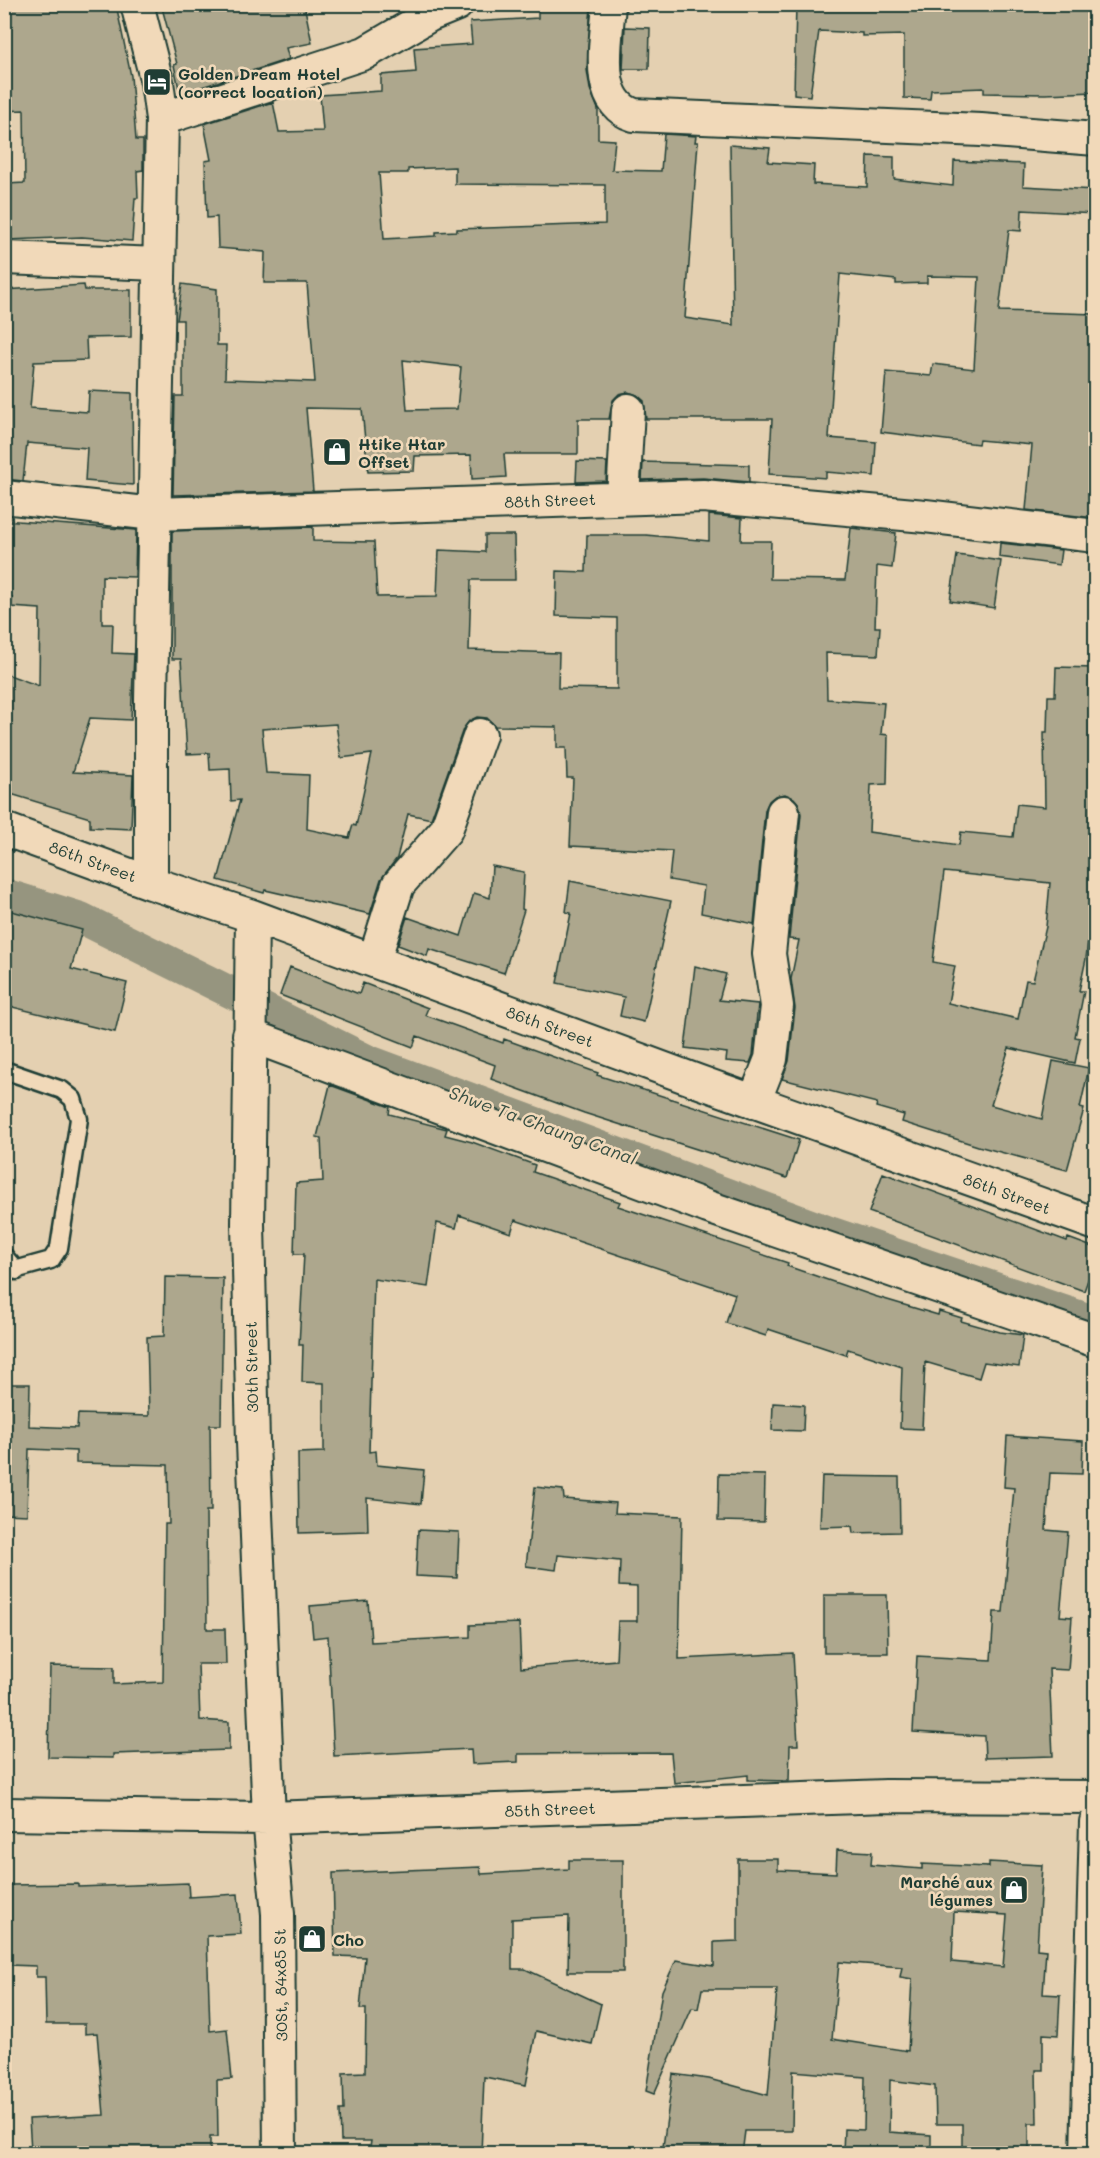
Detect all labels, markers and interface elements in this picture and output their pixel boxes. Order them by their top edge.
place label: Golden Dream Hotel (correct location) [178,63,340,102]
hotel icon: Golden Dream Hotel (correct location) [141,66,173,98]
place label: Htike Htar Offset [358,433,445,472]
shop icon: Htike Htar Offset [321,436,353,468]
street label: 88th Street [504,488,596,512]
street label: 86th Street [46,835,140,887]
street label: 86th Street [503,1000,597,1052]
water label: Shwe Ta Chaung Canal [446,1080,641,1170]
street label: 86th Street [960,1167,1054,1219]
street label: 30th Street [240,1321,262,1413]
street label: 85th Street [504,1797,596,1821]
place label: Marché aux légumes [900,1871,993,1910]
shop icon: Marché aux légumes [998,1874,1030,1906]
shop icon: Cho [296,1923,328,1955]
street label: 30St, 84x85 St [269,1929,291,2041]
place label: Cho [333,1929,364,1950]

